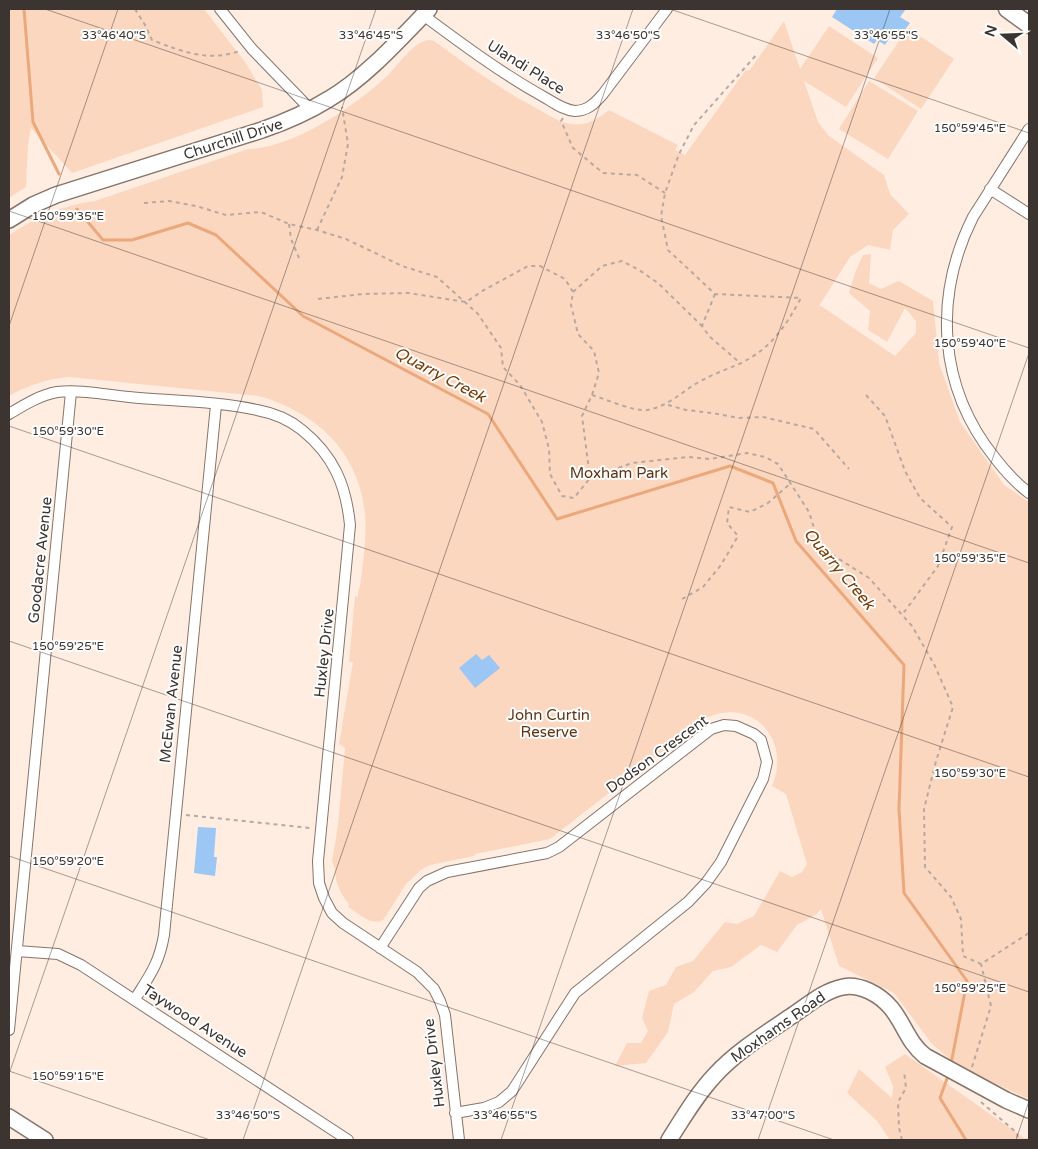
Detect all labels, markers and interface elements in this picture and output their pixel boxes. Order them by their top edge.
north arrow [978,10,1028,60]
text: N [981,23,1001,39]
text: 33°46'40"S [82,28,146,42]
text: 33°46'45"S [339,28,403,42]
text: 33°46'50"S [596,28,660,42]
text: 33°46'55"S [854,28,918,42]
street label: Ulandi Place [484,36,568,98]
street label: Churchill Drive [181,114,285,164]
text: 150°59'45"E [934,121,1007,135]
text: 150°59'35"E [32,209,105,223]
text: 150°59'40"E [934,336,1007,350]
water label: Quarry Creek [391,343,490,408]
text: 150°59'30"E [32,424,105,438]
park label: Moxham Park [570,464,668,482]
street label: Goodacre Avenue [24,496,56,624]
water label: Quarry Creek [799,524,880,615]
text: 150°59'35"E [934,551,1007,565]
street label: Huxley Drive [310,608,338,698]
text: 150°59'25"E [32,639,105,653]
street label: McEwan Avenue [156,644,186,764]
park label: John Curtin Reserve [508,706,590,741]
street label: Dodson Crescent [603,711,712,797]
text: 150°59'30"E [934,766,1007,780]
text: 150°59'20"E [32,854,105,868]
street label: Taywood Avenue [139,980,251,1062]
text: 150°59'25"E [934,981,1007,995]
street label: Moxhams Road [727,988,829,1066]
street label: Huxley Drive [420,1018,448,1108]
text: 150°59'15"E [32,1069,105,1083]
text: 33°46'50"S [216,1108,280,1122]
text: 33°46'55"S [473,1108,537,1122]
text: 33°47'00"S [731,1108,795,1122]

